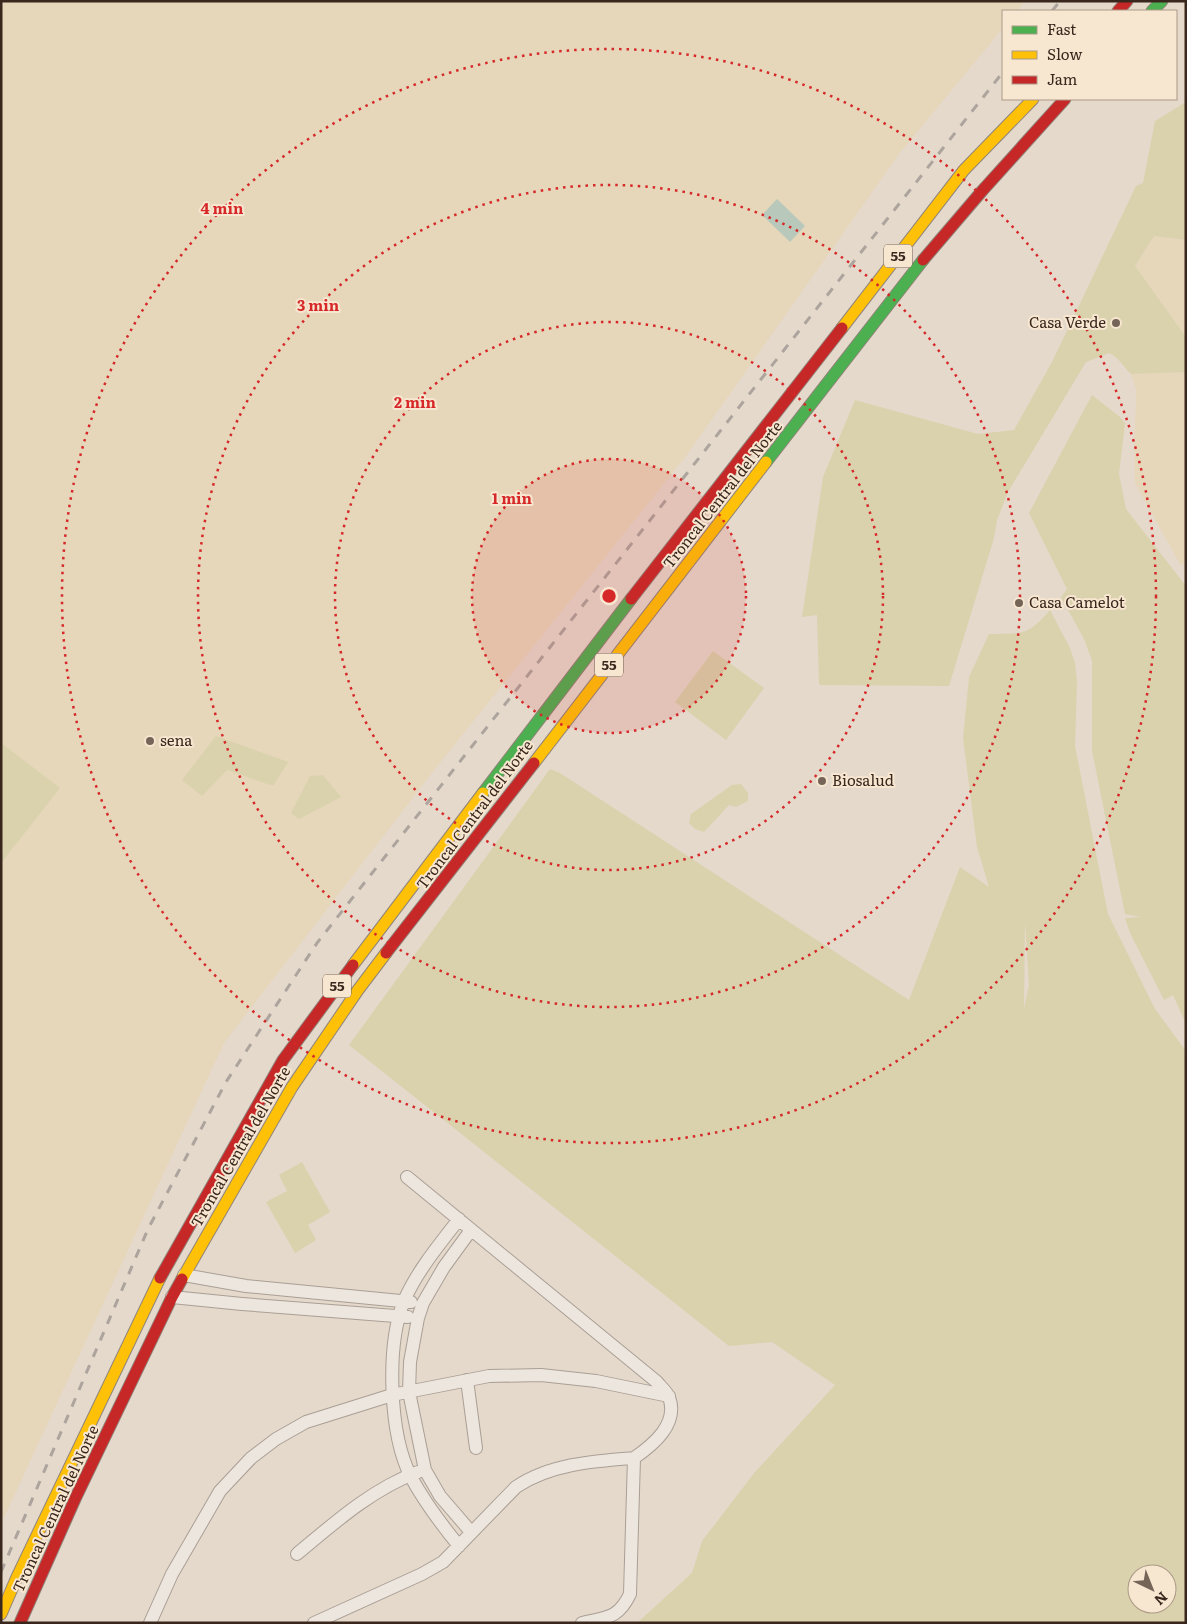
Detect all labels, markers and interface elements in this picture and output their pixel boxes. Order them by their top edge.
legend [1002,10,1177,100]
text: Fast [1047,17,1076,40]
text: Slow [1047,42,1082,65]
text: Jam [1047,67,1078,90]
text: 4 min [201,196,244,219]
road number: 55 [884,245,912,268]
text: 3 min [297,293,340,316]
place label: Casa Verde [1029,310,1106,333]
marker: Casa Verde [1110,317,1122,329]
text: 2 min [394,390,437,413]
street label: Troncal Central del Norte [657,415,787,573]
text: 1 min [492,486,533,509]
centre of rings [600,587,618,605]
place label: Casa Camelot [1029,590,1125,613]
marker: Casa Camelot [1013,597,1025,609]
road number: 55 [595,654,623,676]
place label: sena [160,728,193,751]
street label: Troncal Central del Norte [410,734,538,894]
marker: sena [144,735,156,747]
place label: Biosalud [832,768,894,791]
marker: Biosalud [816,775,828,787]
road number: 55 [323,974,351,998]
street label: Troncal Central del Norte [184,1061,295,1231]
street label: Troncal Central del Norte [6,1421,104,1596]
north arrow [1127,1564,1177,1614]
text: N [1150,1588,1173,1611]

